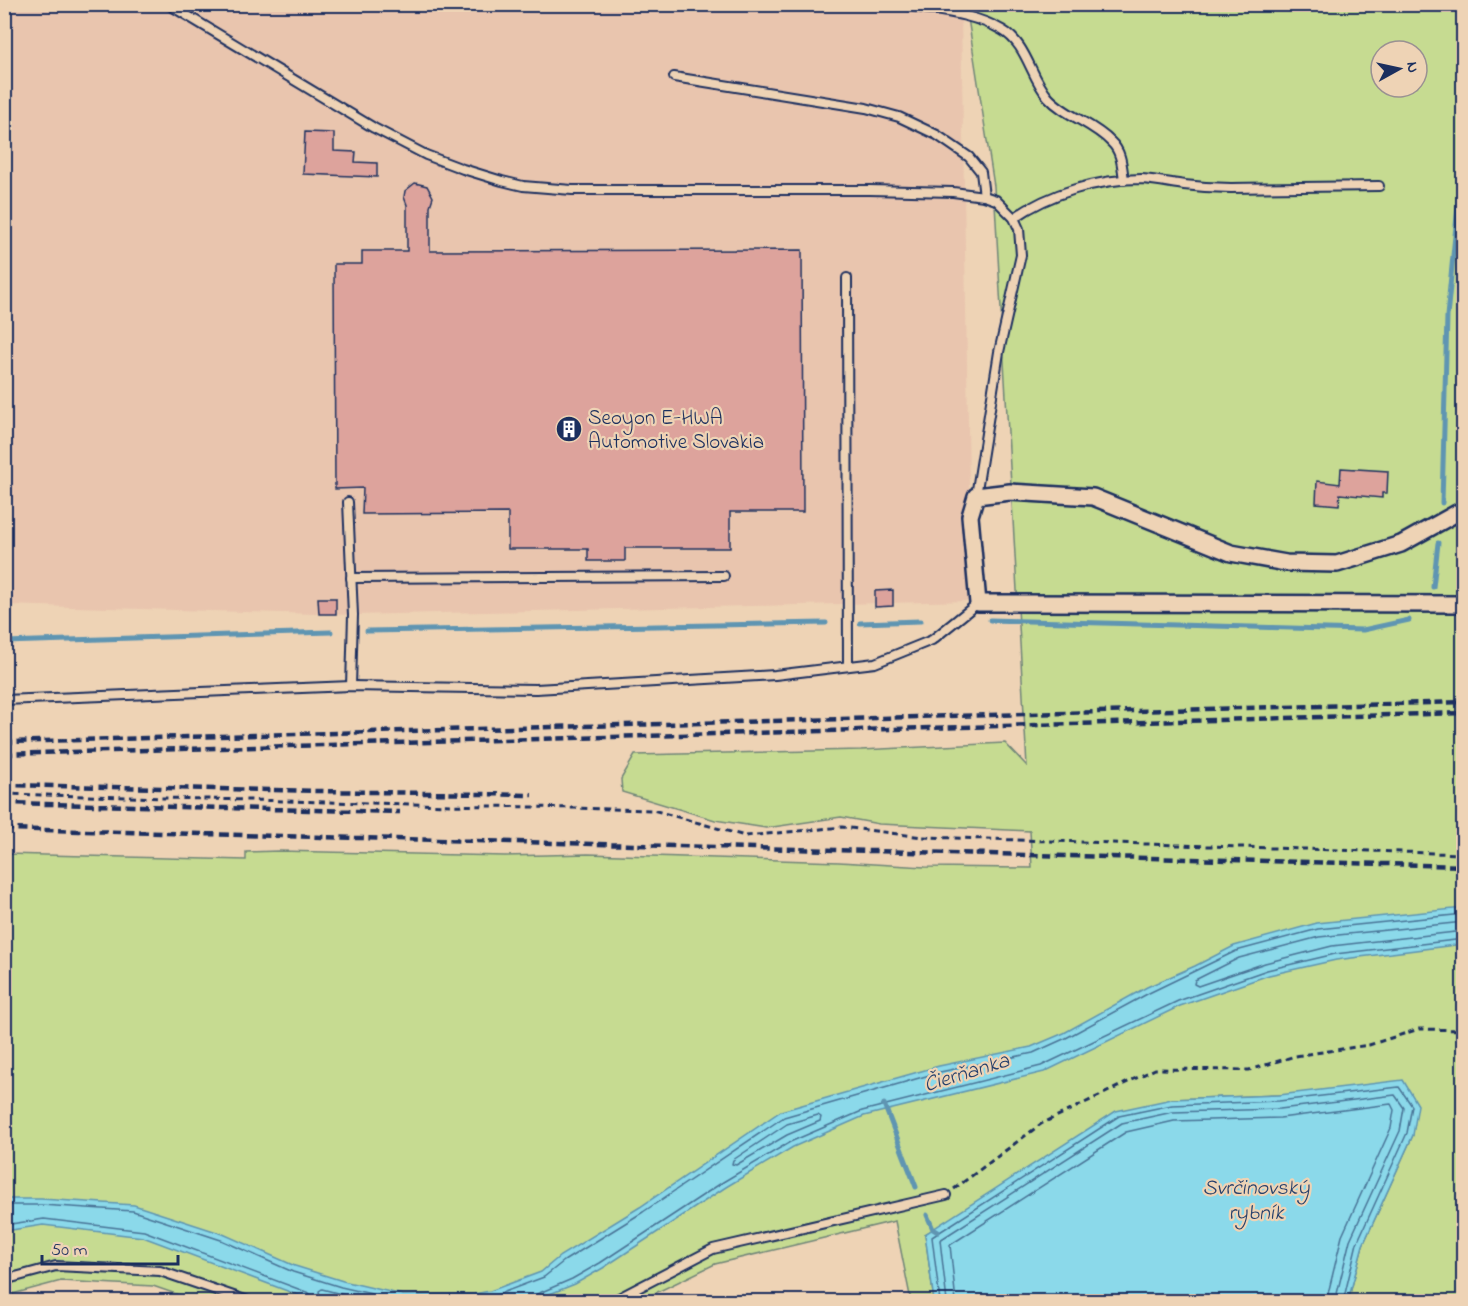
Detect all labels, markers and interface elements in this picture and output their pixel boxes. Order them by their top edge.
north arrow [1369,39,1429,99]
text: N [1399,60,1425,74]
place label: Seoyon E-HWA Automotive Slovakia [588,404,764,458]
building icon: Seoyon E-HWA Automotive Slovakia [554,414,584,444]
water label: Čierňanka [920,1045,1015,1102]
water label: Svrčinovský rybník [1202,1173,1310,1230]
scale bar [42,1228,178,1266]
text: 50 m [51,1238,88,1264]

